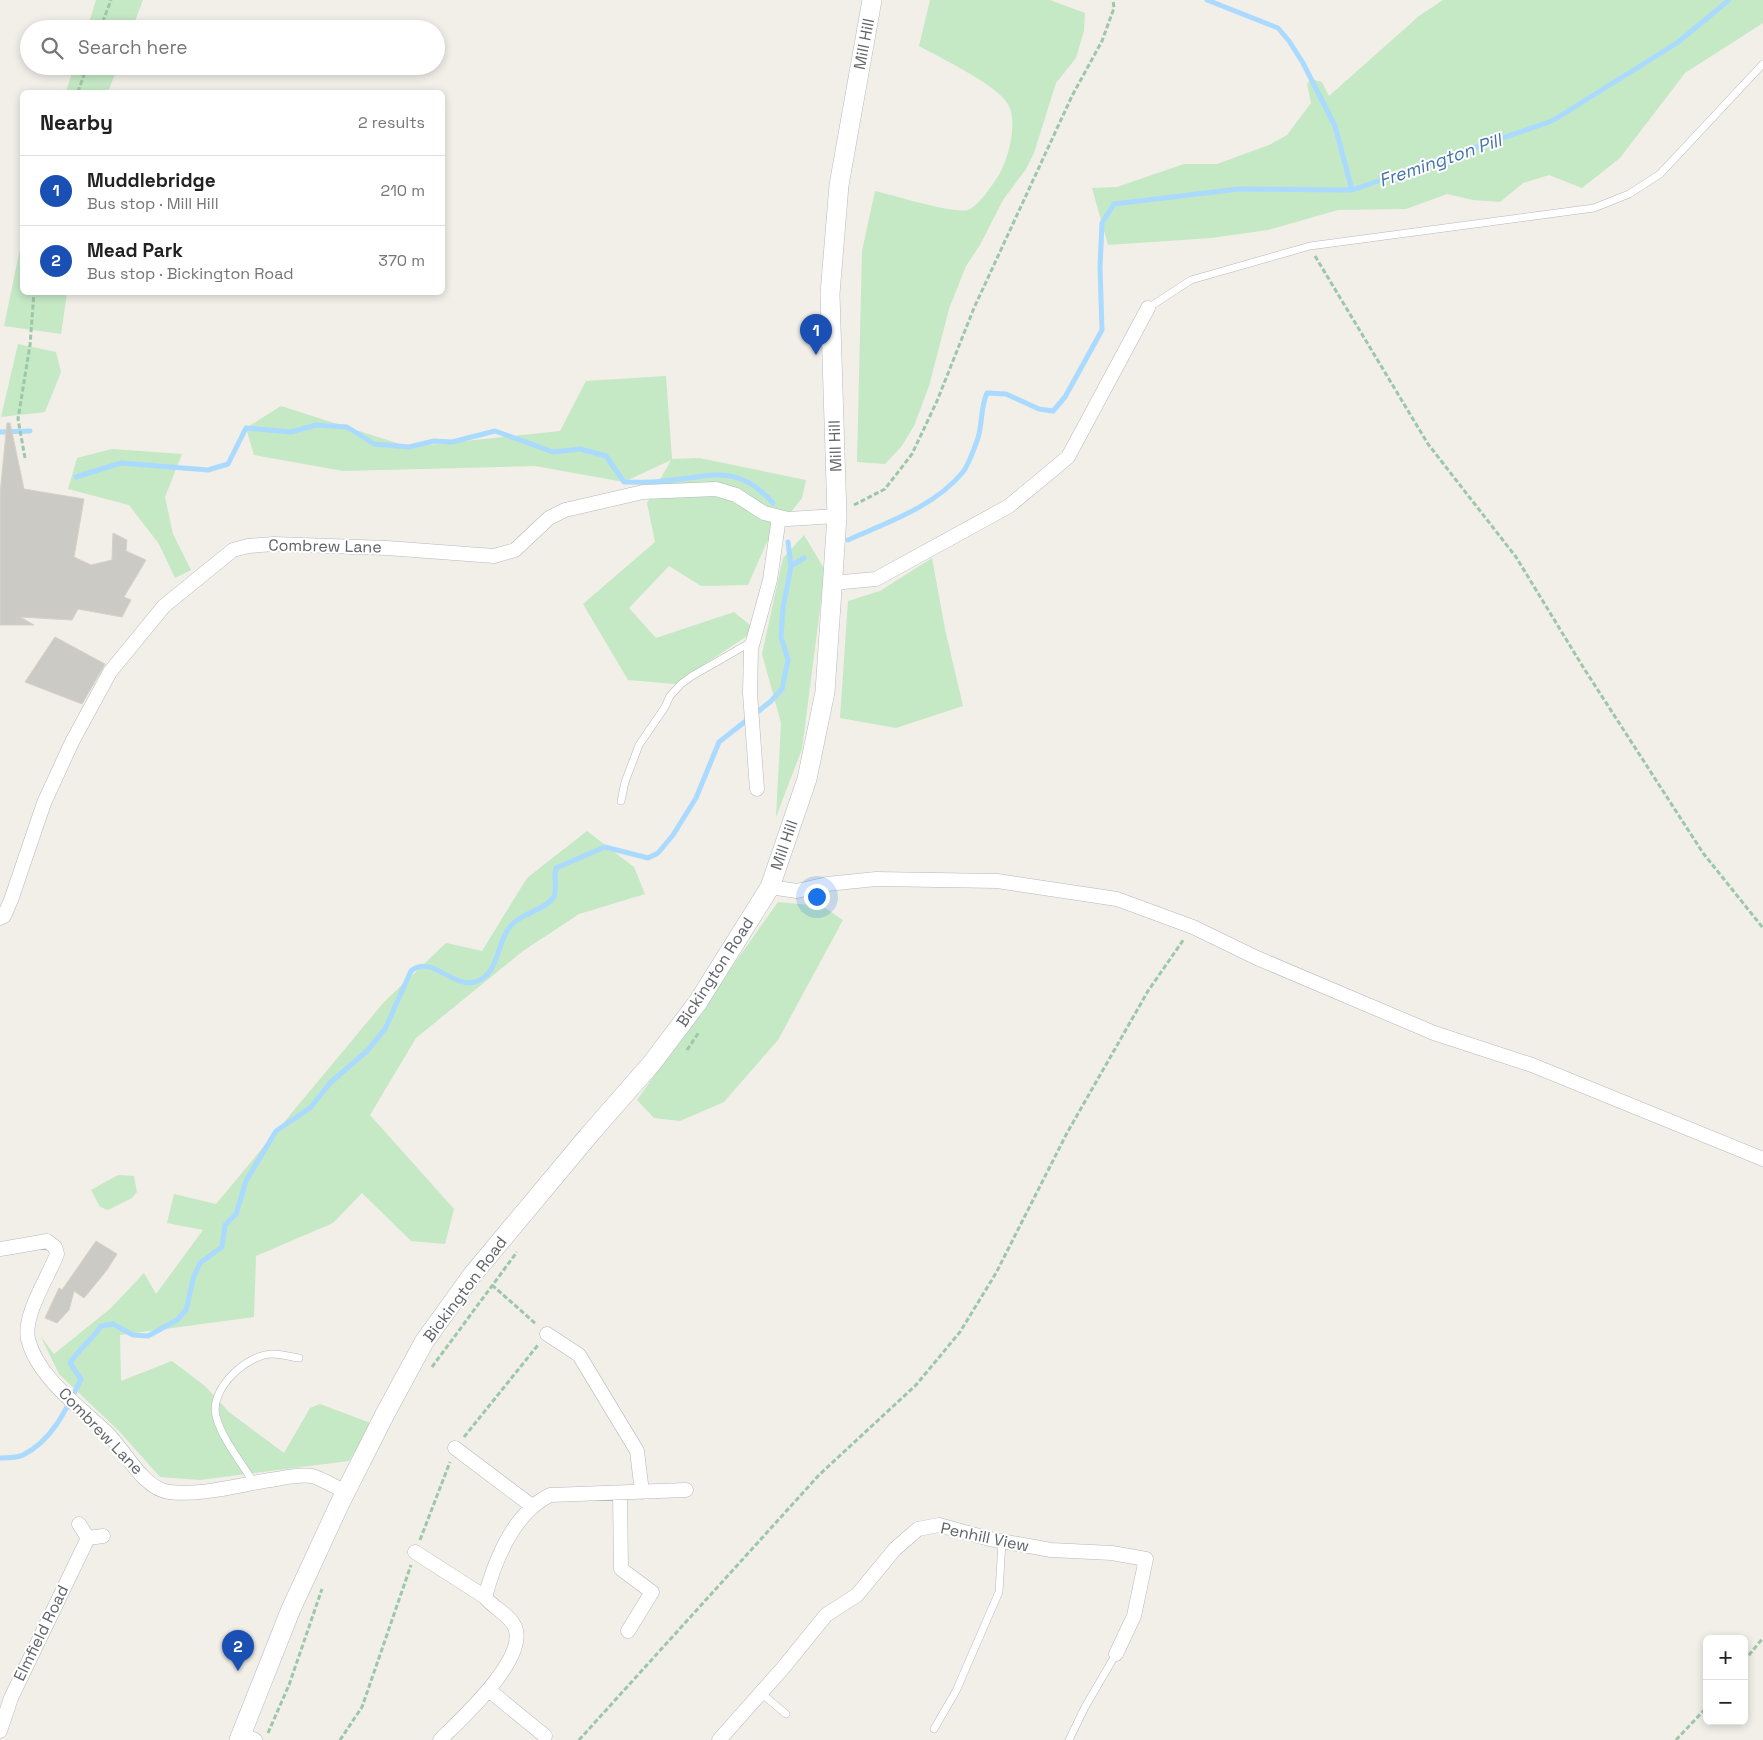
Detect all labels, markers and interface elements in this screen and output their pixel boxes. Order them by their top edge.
street label: Mill Hill [849,16,879,72]
search box [20,20,445,75]
icon: search [38,34,66,62]
text: Search here [78,35,188,60]
text: Nearby [40,109,113,136]
text: 2 results [358,112,425,133]
water label: Fremington Pill [1376,127,1507,192]
text: Muddlebridge [87,168,216,193]
text: 1 [52,180,60,201]
text: 210 m [381,180,425,201]
text: Bus stop · Mill Hill [87,193,219,214]
text: Mead Park [87,238,183,263]
text: 2 [51,250,61,271]
text: 370 m [378,250,425,271]
text: Bus stop · Bickington Road [87,263,293,284]
pin: 1 [800,314,832,355]
street label: Mill Hill [824,420,846,472]
street label: Combrew Lane [268,535,382,557]
street label: Mill Hill [766,817,802,873]
your location [804,884,830,910]
street label: Bickington Road [672,913,758,1031]
street label: Bickington Road [418,1232,512,1346]
street label: Combrew Lane [54,1383,148,1479]
street label: Penhill View [939,1517,1031,1557]
street label: Elmfield Road [9,1582,73,1684]
pin: 2 [222,1630,254,1671]
map controls [1703,1635,1748,1725]
button: + [1703,1635,1748,1680]
button: − [1703,1680,1748,1725]

